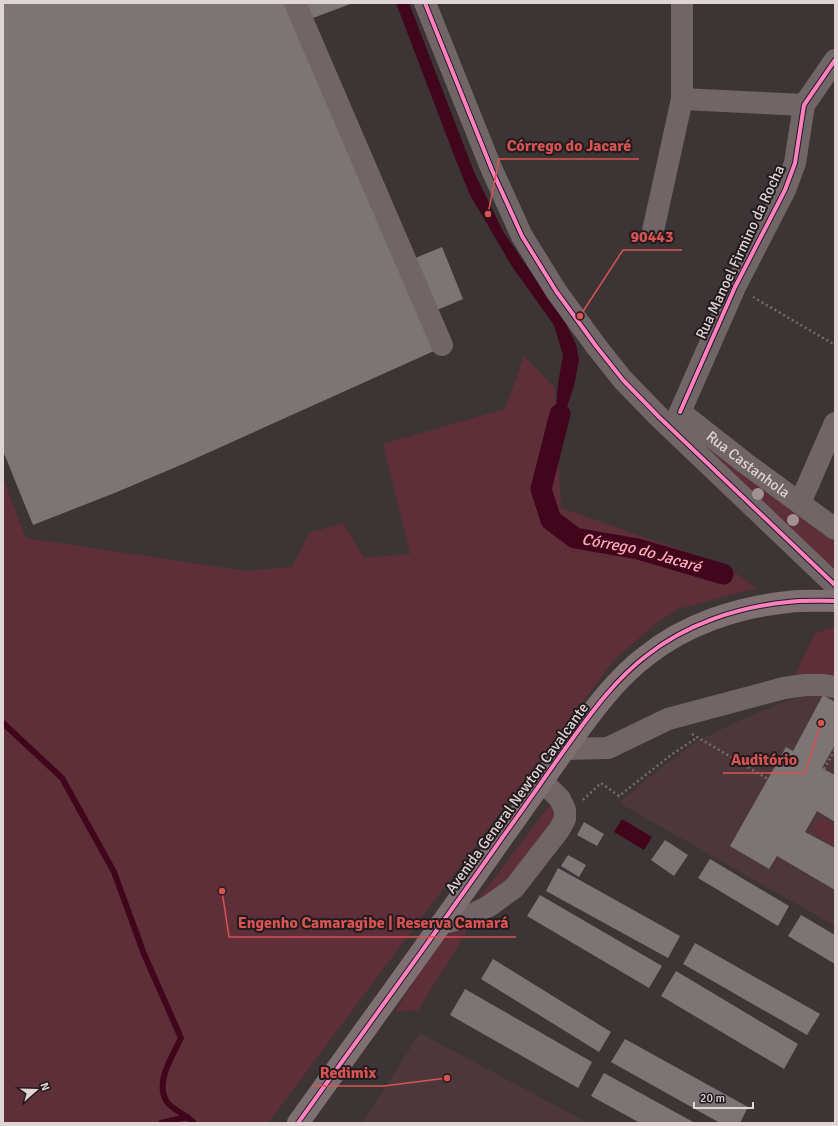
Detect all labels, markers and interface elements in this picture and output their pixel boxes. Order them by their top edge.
callout: Córrego do Jacaré [499,131,639,159]
text: Córrego do Jacaré [507,136,631,156]
street label: Rua Manoel Firmino da Rocha [692,162,788,342]
callout: 90443 [623,222,682,250]
text: 90443 [630,227,674,247]
street label: Rua Castanhola [703,427,793,502]
water label: Córrego do Jacaré [580,529,705,578]
street label: Avenida General Newton Cavalcante [442,699,592,897]
callout: Auditório [723,745,805,773]
text: Auditório [731,750,797,770]
callout: Engenho Camaragibe | Reserva Camará [229,909,516,937]
text: Engenho Camaragibe | Reserva Camará [238,913,508,933]
callout: Redimix [312,1058,384,1086]
text: Redimix [320,1063,376,1083]
north arrow [16,1070,56,1110]
text: N [38,1081,52,1093]
scale bar [694,1084,753,1110]
text: 20 m [700,1091,725,1106]

